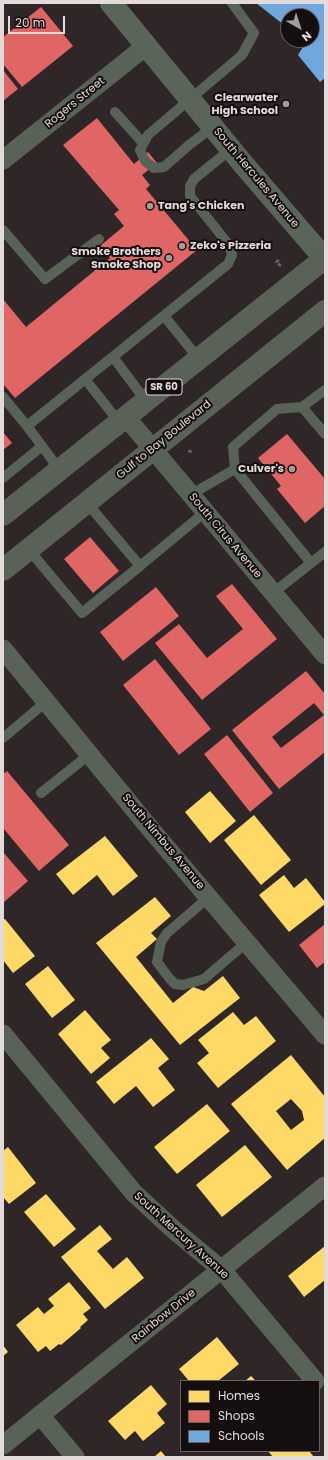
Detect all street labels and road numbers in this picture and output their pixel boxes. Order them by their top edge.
street label: Rogers Street [42,75,108,131]
street label: South Hercules Avenue [210,125,302,231]
road number: SR 60 [146,379,182,395]
street label: Gulf to Bay Boulevard [114,398,214,482]
street label: South Cirus Avenue [186,491,264,581]
street label: South Nimbus Avenue [119,792,207,892]
street label: South Mercury Avenue [131,1190,231,1282]
street label: Rainbow Drive [130,1286,198,1346]

